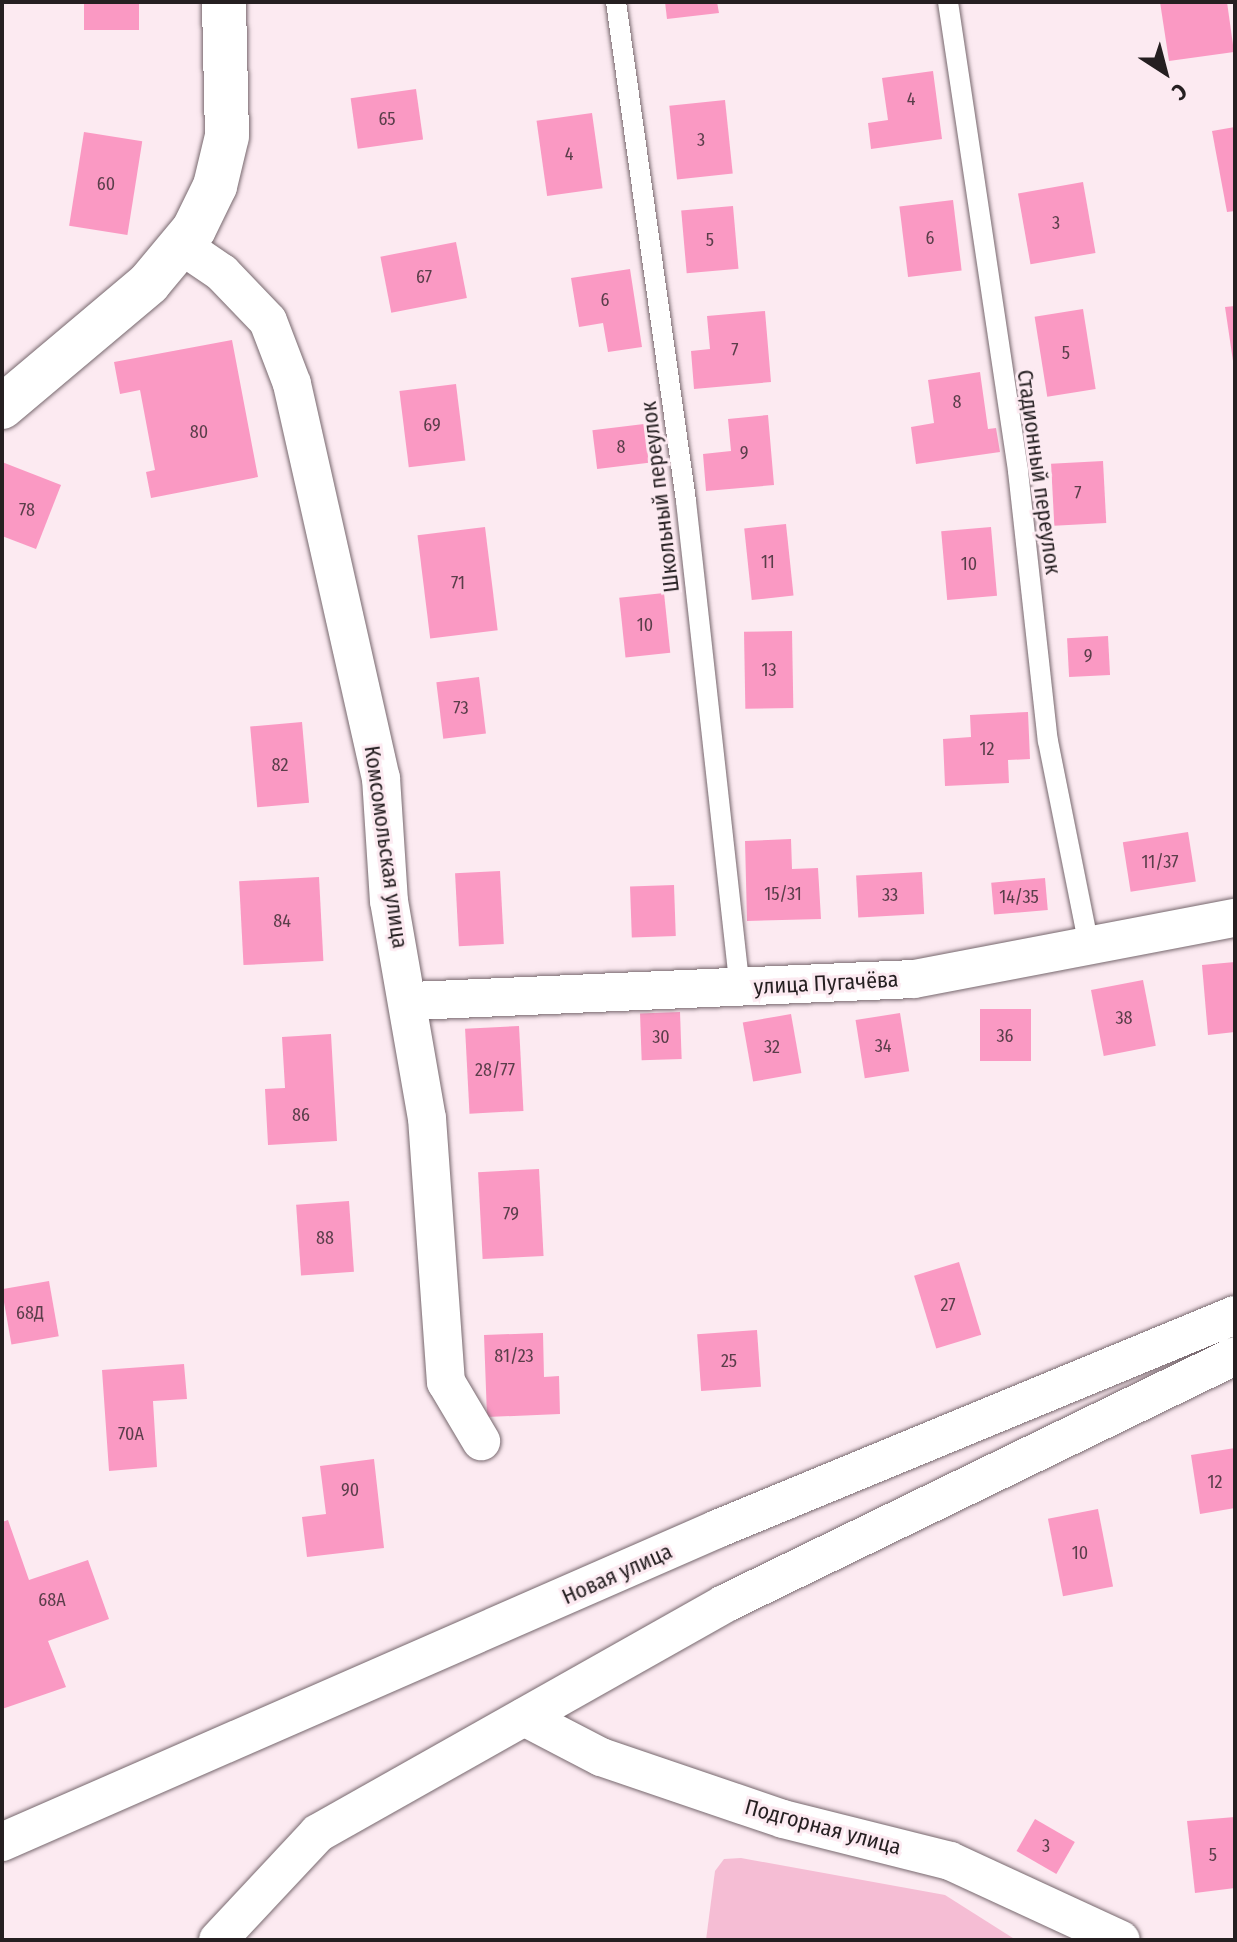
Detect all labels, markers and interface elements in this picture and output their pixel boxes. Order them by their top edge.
north arrow [1125,32,1205,112]
text: С [1167,78,1192,106]
house number: 4 [907,88,915,110]
house number: 65 [378,108,396,130]
house number: 3 [697,129,705,151]
house number: 4 [565,143,573,165]
house number: 60 [97,173,115,195]
house number: 3 [1052,212,1060,234]
house number: 6 [926,227,934,249]
house number: 5 [706,229,714,251]
house number: 67 [416,266,432,288]
house number: 6 [601,289,609,311]
house number: 7 [731,339,739,361]
house number: 5 [1062,342,1070,364]
street label: Стадионный переулок [1012,368,1066,576]
house number: 8 [953,391,961,413]
street label: Школьный переулок [635,400,685,594]
house number: 69 [423,414,441,436]
house number: 80 [190,421,208,443]
house number: 8 [617,436,625,458]
house number: 9 [740,442,748,464]
house number: 7 [1074,482,1082,504]
house number: 78 [19,499,35,521]
house number: 11 [761,551,775,573]
house number: 10 [961,553,977,575]
house number: 71 [451,572,465,594]
house number: 10 [637,614,653,636]
house number: 9 [1084,645,1092,667]
house number: 13 [761,659,777,681]
house number: 73 [453,697,469,719]
house number: 12 [980,738,994,760]
street label: Комсомольская улица [359,744,413,950]
house number: 82 [272,754,288,776]
house number: 11/37 [1142,851,1178,873]
house number: 15/31 [764,883,802,905]
house number: 33 [882,884,898,906]
house number: 14/35 [999,886,1039,908]
house number: 84 [273,910,291,932]
street label: улица Пугачёва [753,966,899,1000]
house number: 38 [1115,1007,1133,1029]
house number: 36 [996,1025,1014,1047]
house number: 30 [652,1026,670,1048]
house number: 34 [875,1035,891,1057]
house number: 32 [764,1036,780,1058]
house number: 28/77 [475,1059,515,1081]
house number: 86 [292,1104,310,1126]
house number: 79 [503,1203,519,1225]
house number: 88 [316,1227,334,1249]
house number: 27 [940,1294,956,1316]
house number: 68Д [16,1302,44,1324]
house number: 81/23 [494,1345,534,1367]
house number: 25 [721,1350,737,1372]
house number: 70А [118,1423,144,1445]
house number: 12 [1208,1471,1222,1493]
house number: 90 [341,1479,359,1501]
street label: Новая улица [558,1538,676,1610]
house number: 10 [1072,1542,1088,1564]
house number: 68А [38,1589,66,1611]
street label: Подгорная улица [742,1793,904,1861]
house number: 3 [1042,1835,1050,1857]
house number: 5 [1209,1844,1217,1866]

